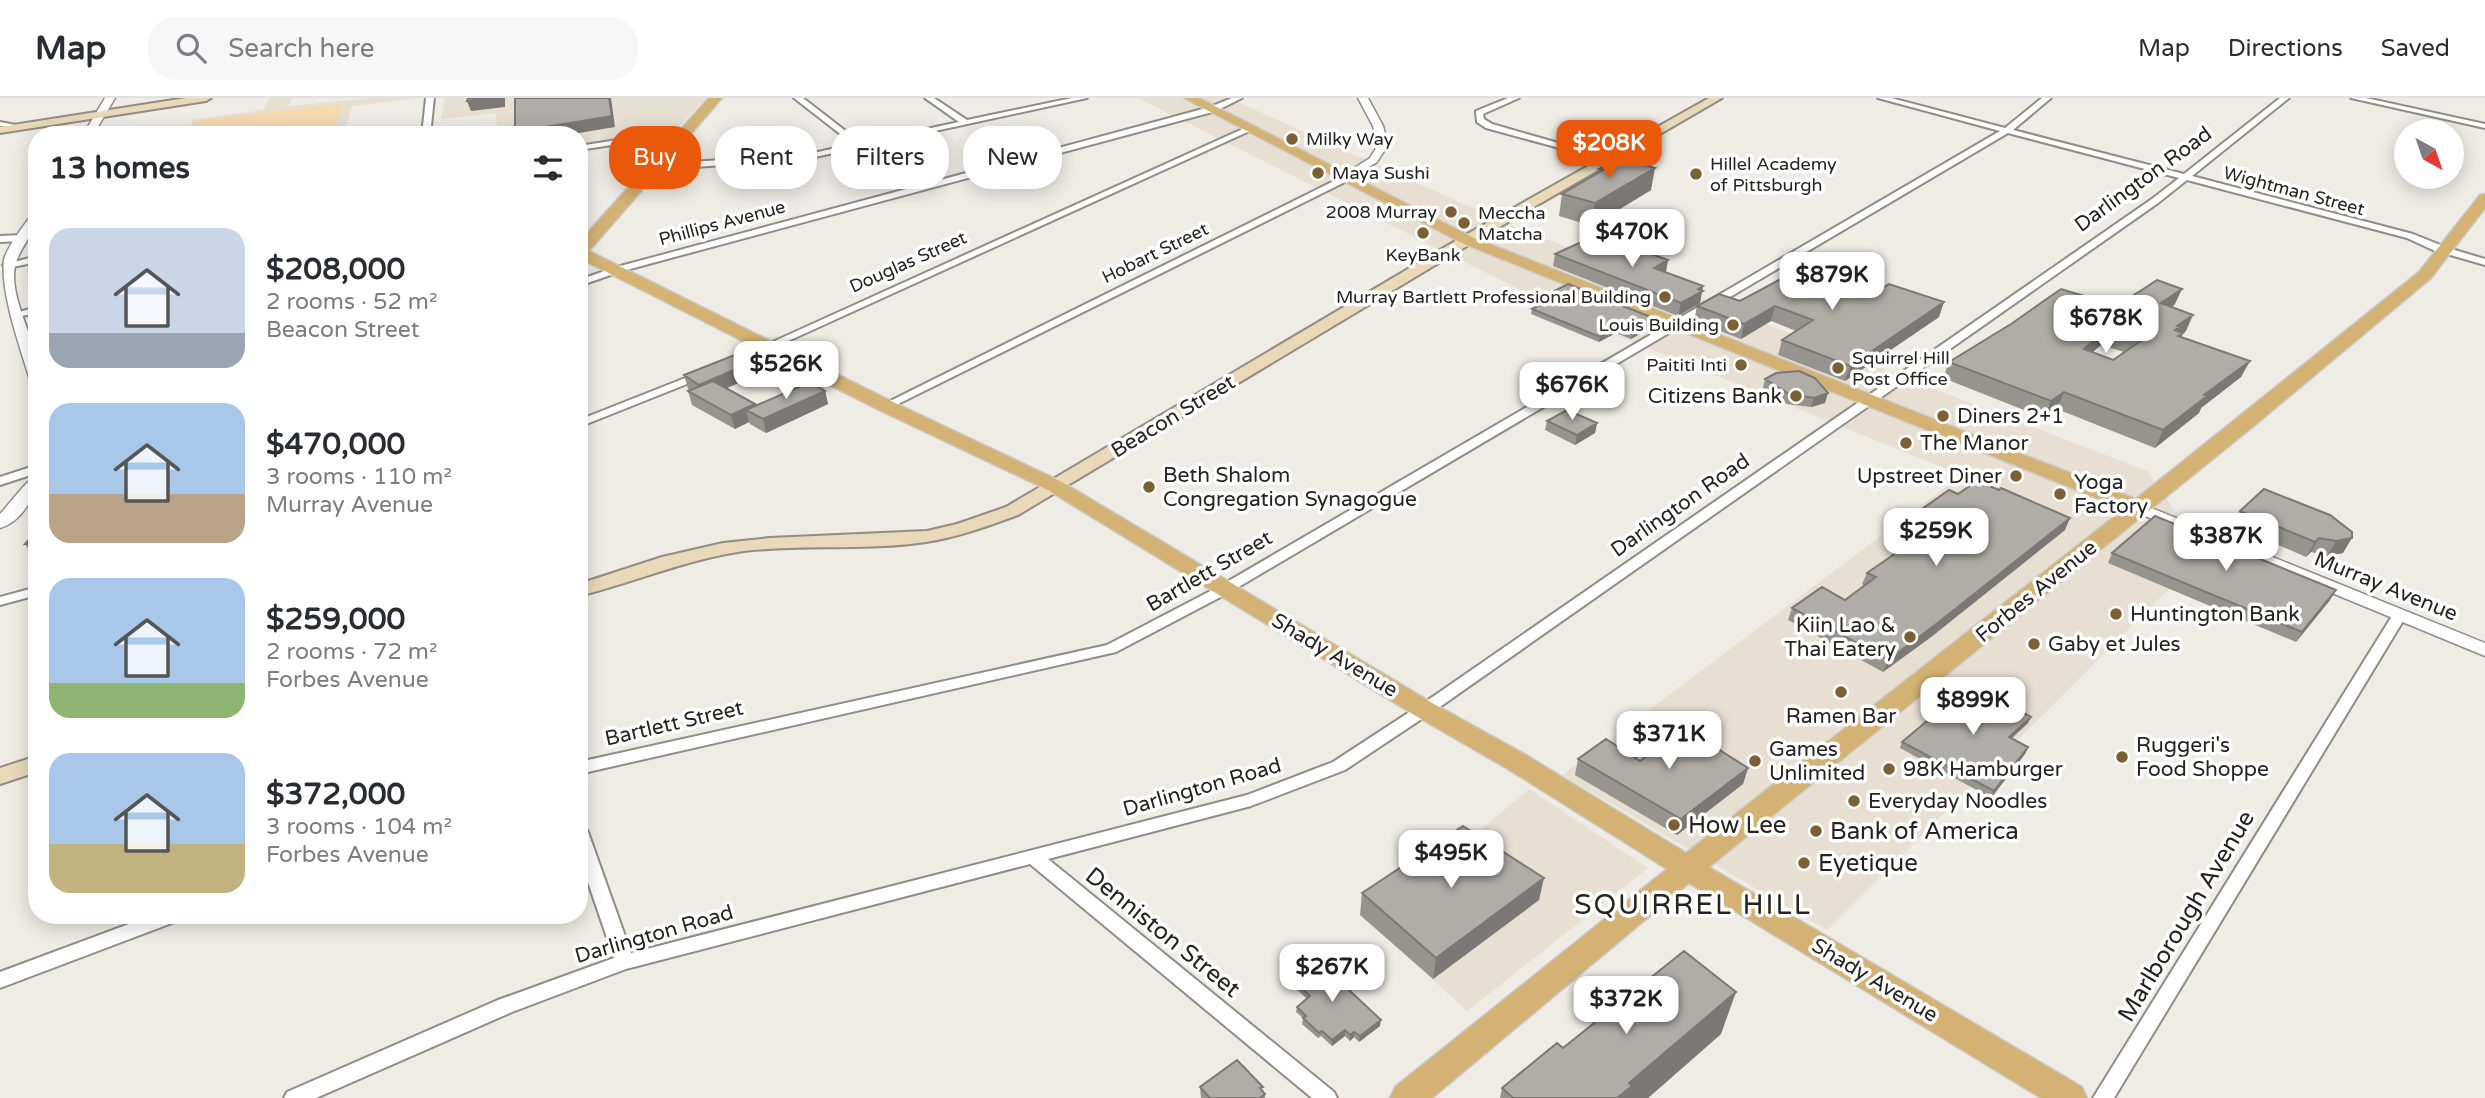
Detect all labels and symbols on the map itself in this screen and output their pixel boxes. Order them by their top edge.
north arrow [2394,119,2464,189]
pin: $208K [1560,120,1658,180]
street label: Darlington Road [2070,121,2217,238]
place label: Milky Way [1306,128,1394,150]
marker: Milky Way [1284,131,1300,147]
place label: Hillel Academy of Pittsburgh [1710,153,1837,196]
place label: Maya Sushi [1332,162,1430,184]
street label: Wightman Street [2221,162,2367,220]
marker: Maya Sushi [1310,165,1326,181]
marker: Hillel Academy of Pittsburgh [1688,166,1704,182]
street label: Phillips Avenue [656,196,788,250]
place label: 2008 Murray [1326,201,1437,223]
place label: Meccha Matcha [1478,202,1546,245]
marker: 2008 Murray [1443,204,1459,220]
pin: $470K [1583,209,1681,269]
marker: Meccha Matcha [1456,215,1472,231]
street label: Hobart Street [1098,218,1212,288]
marker: KeyBank [1415,225,1431,241]
street label: Douglas Street [846,226,970,298]
place label: KeyBank [1385,244,1461,266]
pin: $879K [1783,252,1881,312]
place label: Murray Bartlett Professional Building [1336,286,1651,308]
marker: Murray Bartlett Professional Building [1657,289,1673,305]
pin: $678K [2057,296,2155,355]
place label: Louis Building [1598,314,1719,336]
marker: Louis Building [1725,317,1741,333]
pin: $526K [737,342,835,401]
place label: Squirrel Hill Post Office [1852,347,1950,390]
place label: Paititi Inti [1646,354,1727,376]
marker: Paititi Inti [1733,357,1749,373]
marker: Squirrel Hill Post Office [1830,360,1846,376]
pin: $676K [1523,362,1621,422]
street label: Beacon Street [1107,370,1240,463]
place label: Citizens Bank [1648,384,1782,409]
marker: Citizens Bank [1788,388,1804,404]
place label: Diners 2+1 [1957,404,2064,429]
marker: Diners 2+1 [1935,408,1951,424]
place label: The Manor [1920,431,2029,456]
marker: The Manor [1898,435,1914,451]
street label: Darlington Road [1606,448,1754,563]
place label: Beth Shalom Congregation Synagogue [1163,463,1417,512]
place label: Upstreet Diner [1857,464,2002,489]
marker: Upstreet Diner [2008,468,2024,484]
place label: Yoga Factory [2074,470,2148,519]
marker: Beth Shalom Congregation Synagogue [1141,479,1157,495]
marker: Yoga Factory [2052,486,2068,502]
pin: $259K [1887,508,1985,568]
pin: $387K [2177,514,2275,573]
street label: Bartlett Street [1142,525,1277,618]
street label: Forbes Avenue [1971,535,2102,648]
street label: Murray Avenue [2310,546,2461,627]
place label: Huntington Bank [2130,602,2300,627]
marker: Huntington Bank [2108,606,2124,622]
street label: Shady Avenue [1267,608,1402,703]
place label: Kiin Lao & Thai Eatery [1784,613,1896,662]
marker: Kiin Lao & Thai Eatery [1902,629,1918,645]
place label: Gaby et Jules [2048,632,2181,657]
marker: Gaby et Jules [2026,636,2042,652]
pin: $899K [1924,678,2022,737]
marker: Ramen Bar [1833,684,1849,700]
street label: Bartlett Street [603,695,746,752]
place label: Ramen Bar [1786,704,1896,729]
pin: $371K [1620,712,1718,771]
place label: Ruggeri's Food Shoppe [2136,733,2269,782]
place label: Games Unlimited [1769,737,1865,786]
marker: Ruggeri's Food Shoppe [2114,749,2130,765]
street label: Darlington Road [1120,753,1284,822]
marker: Games Unlimited [1747,753,1763,769]
place label: 98K Hamburger [1903,757,2063,782]
marker: 98K Hamburger [1881,761,1897,777]
place label: Everyday Noodles [1868,789,2047,814]
marker: Everyday Noodles [1846,793,1862,809]
street label: Marlborough Avenue [2112,805,2261,1027]
place label: How Lee [1688,811,1786,840]
marker: How Lee [1666,817,1682,833]
place label: Bank of America [1830,817,2019,846]
marker: Bank of America [1808,823,1824,839]
pin: $495K [1402,830,1500,890]
place label: Eyetique [1818,849,1918,878]
marker: Eyetique [1796,855,1812,871]
street label: Denniston Street [1079,861,1246,1004]
district label: SQUIRREL HILL [1574,888,1812,922]
street label: Darlington Road [572,900,736,969]
street label: Shady Avenue [1807,933,1942,1028]
pin: $267K [1283,944,1381,1004]
pin: $372K [1577,976,1675,1036]

